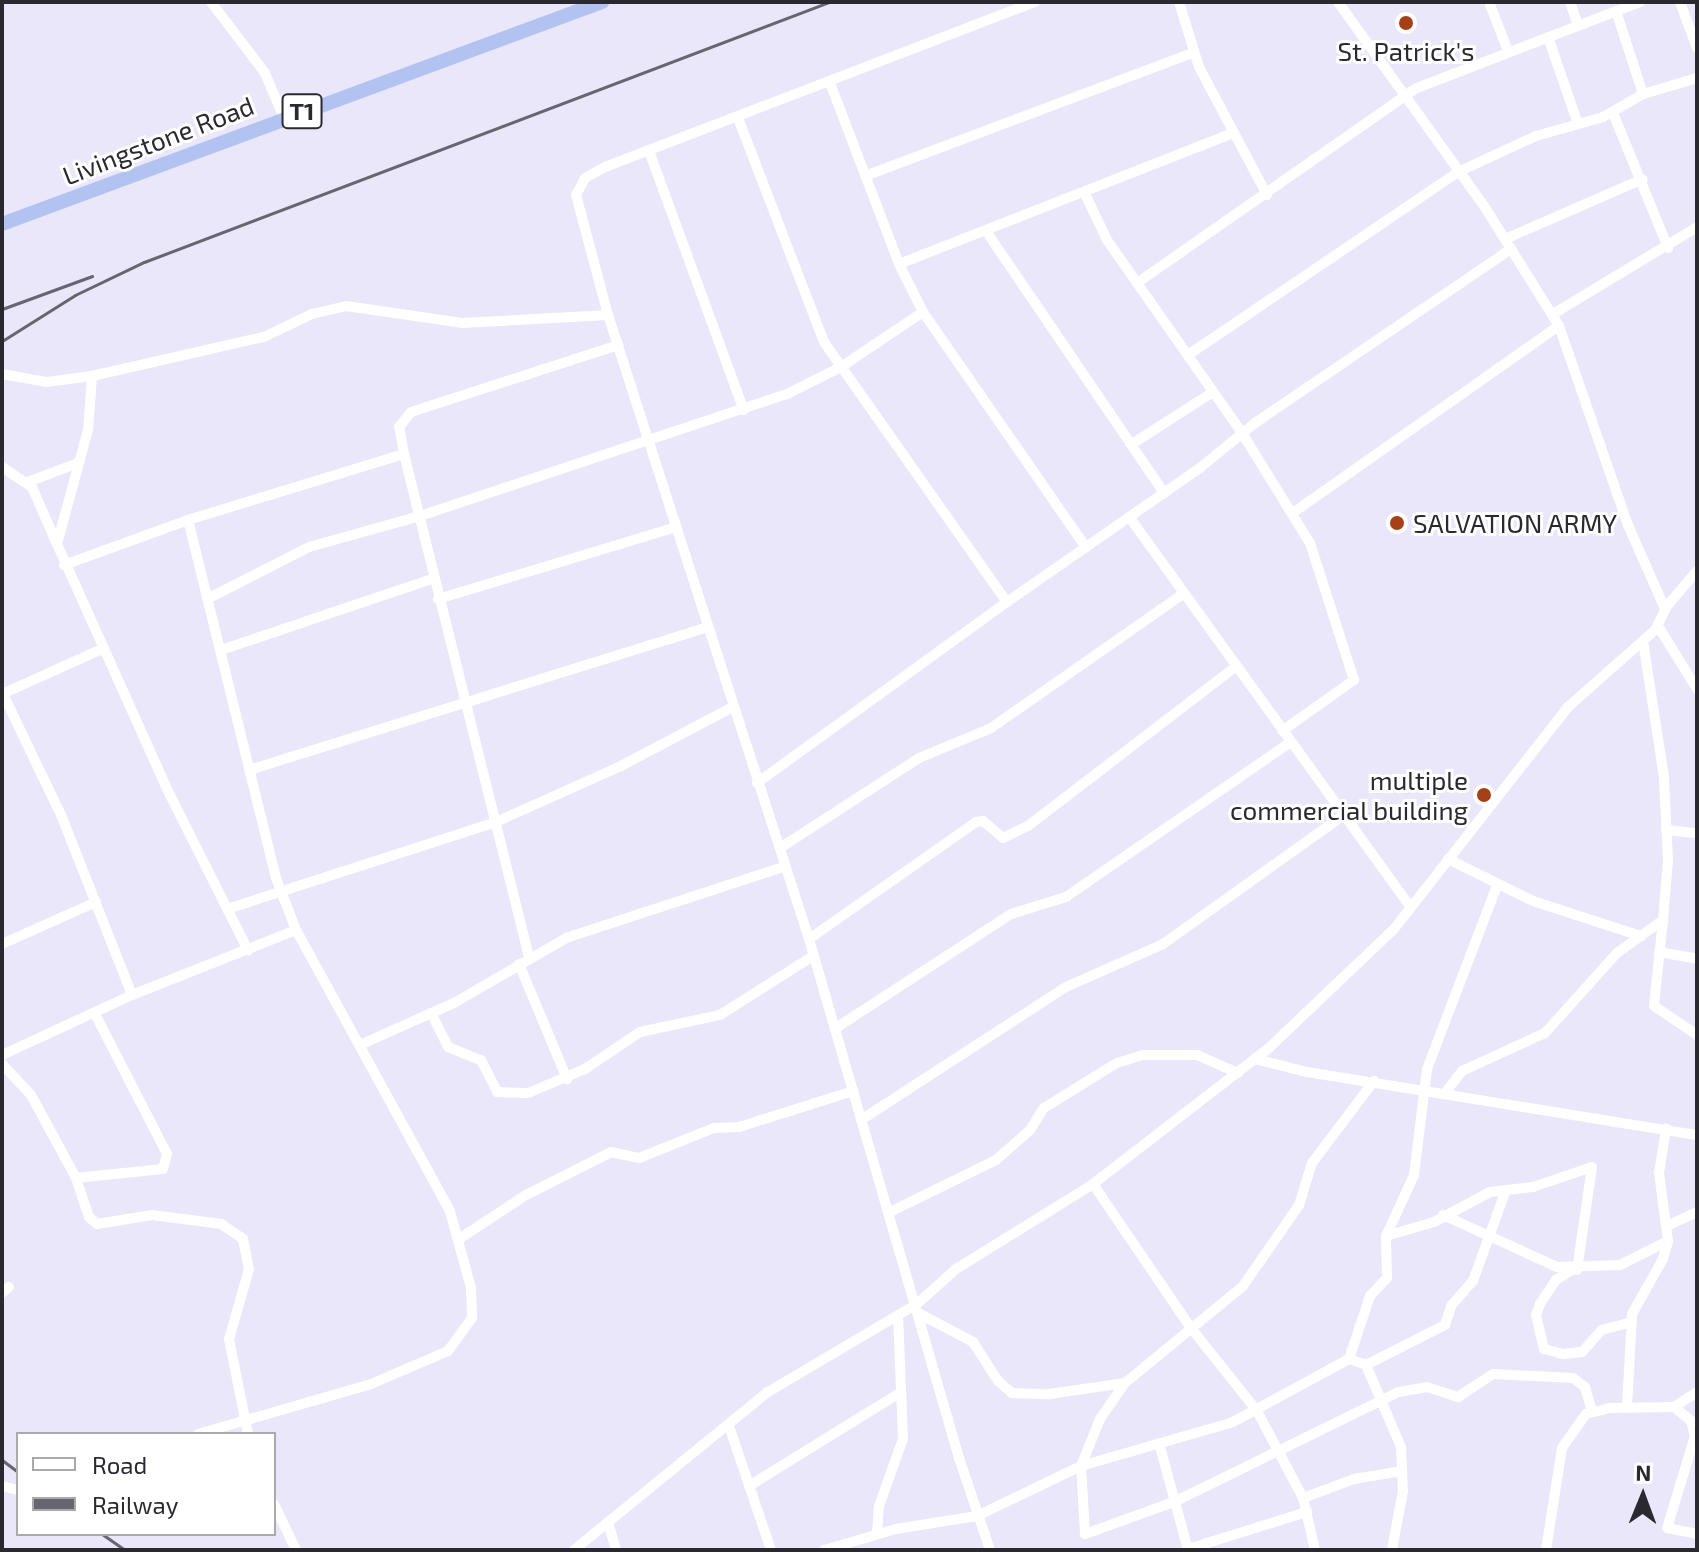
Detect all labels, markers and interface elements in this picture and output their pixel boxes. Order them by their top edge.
marker: St. Patrick's [1397,14,1415,32]
place label: St. Patrick's [1338,35,1474,67]
street label: Livingstone Road [58,89,258,191]
road number: T1 [280,91,324,131]
place label: SALVATION ARMY [1413,507,1618,539]
marker: SALVATION ARMY [1388,514,1406,532]
place label: multiple commercial building [1229,764,1468,826]
marker: multiple commercial building [1475,786,1493,804]
legend [16,1432,276,1536]
text: Road [92,1450,147,1479]
north arrow [1603,1456,1683,1536]
text: N [1635,1459,1652,1485]
text: Railway [92,1490,178,1519]

